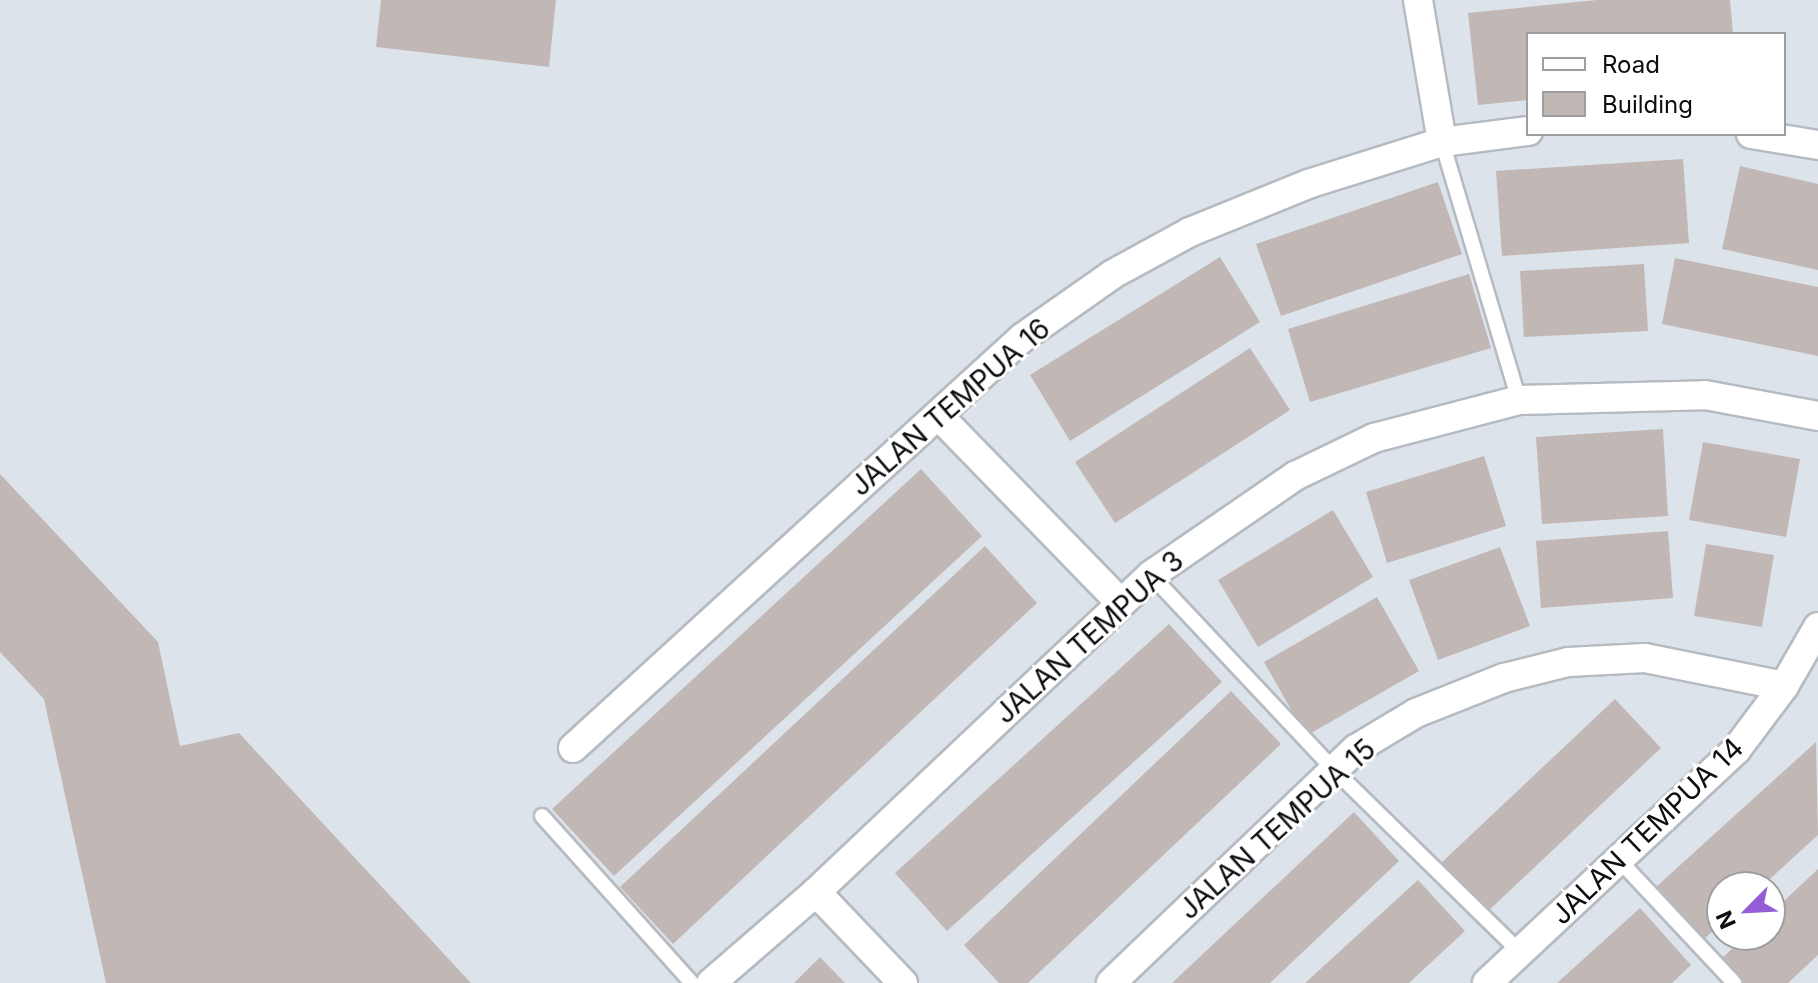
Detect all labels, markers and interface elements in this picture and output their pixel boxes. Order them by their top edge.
legend [1526,32,1786,136]
text: Road [1602,50,1660,79]
text: Building [1602,90,1693,119]
street label: JALAN TEMPUA 16 [843,311,1057,503]
street label: JALAN TEMPUA 3 [988,544,1190,730]
street label: JALAN TEMPUA 14 [1544,731,1750,931]
street label: JALAN TEMPUA 15 [1172,732,1382,926]
north arrow [1706,871,1786,951]

